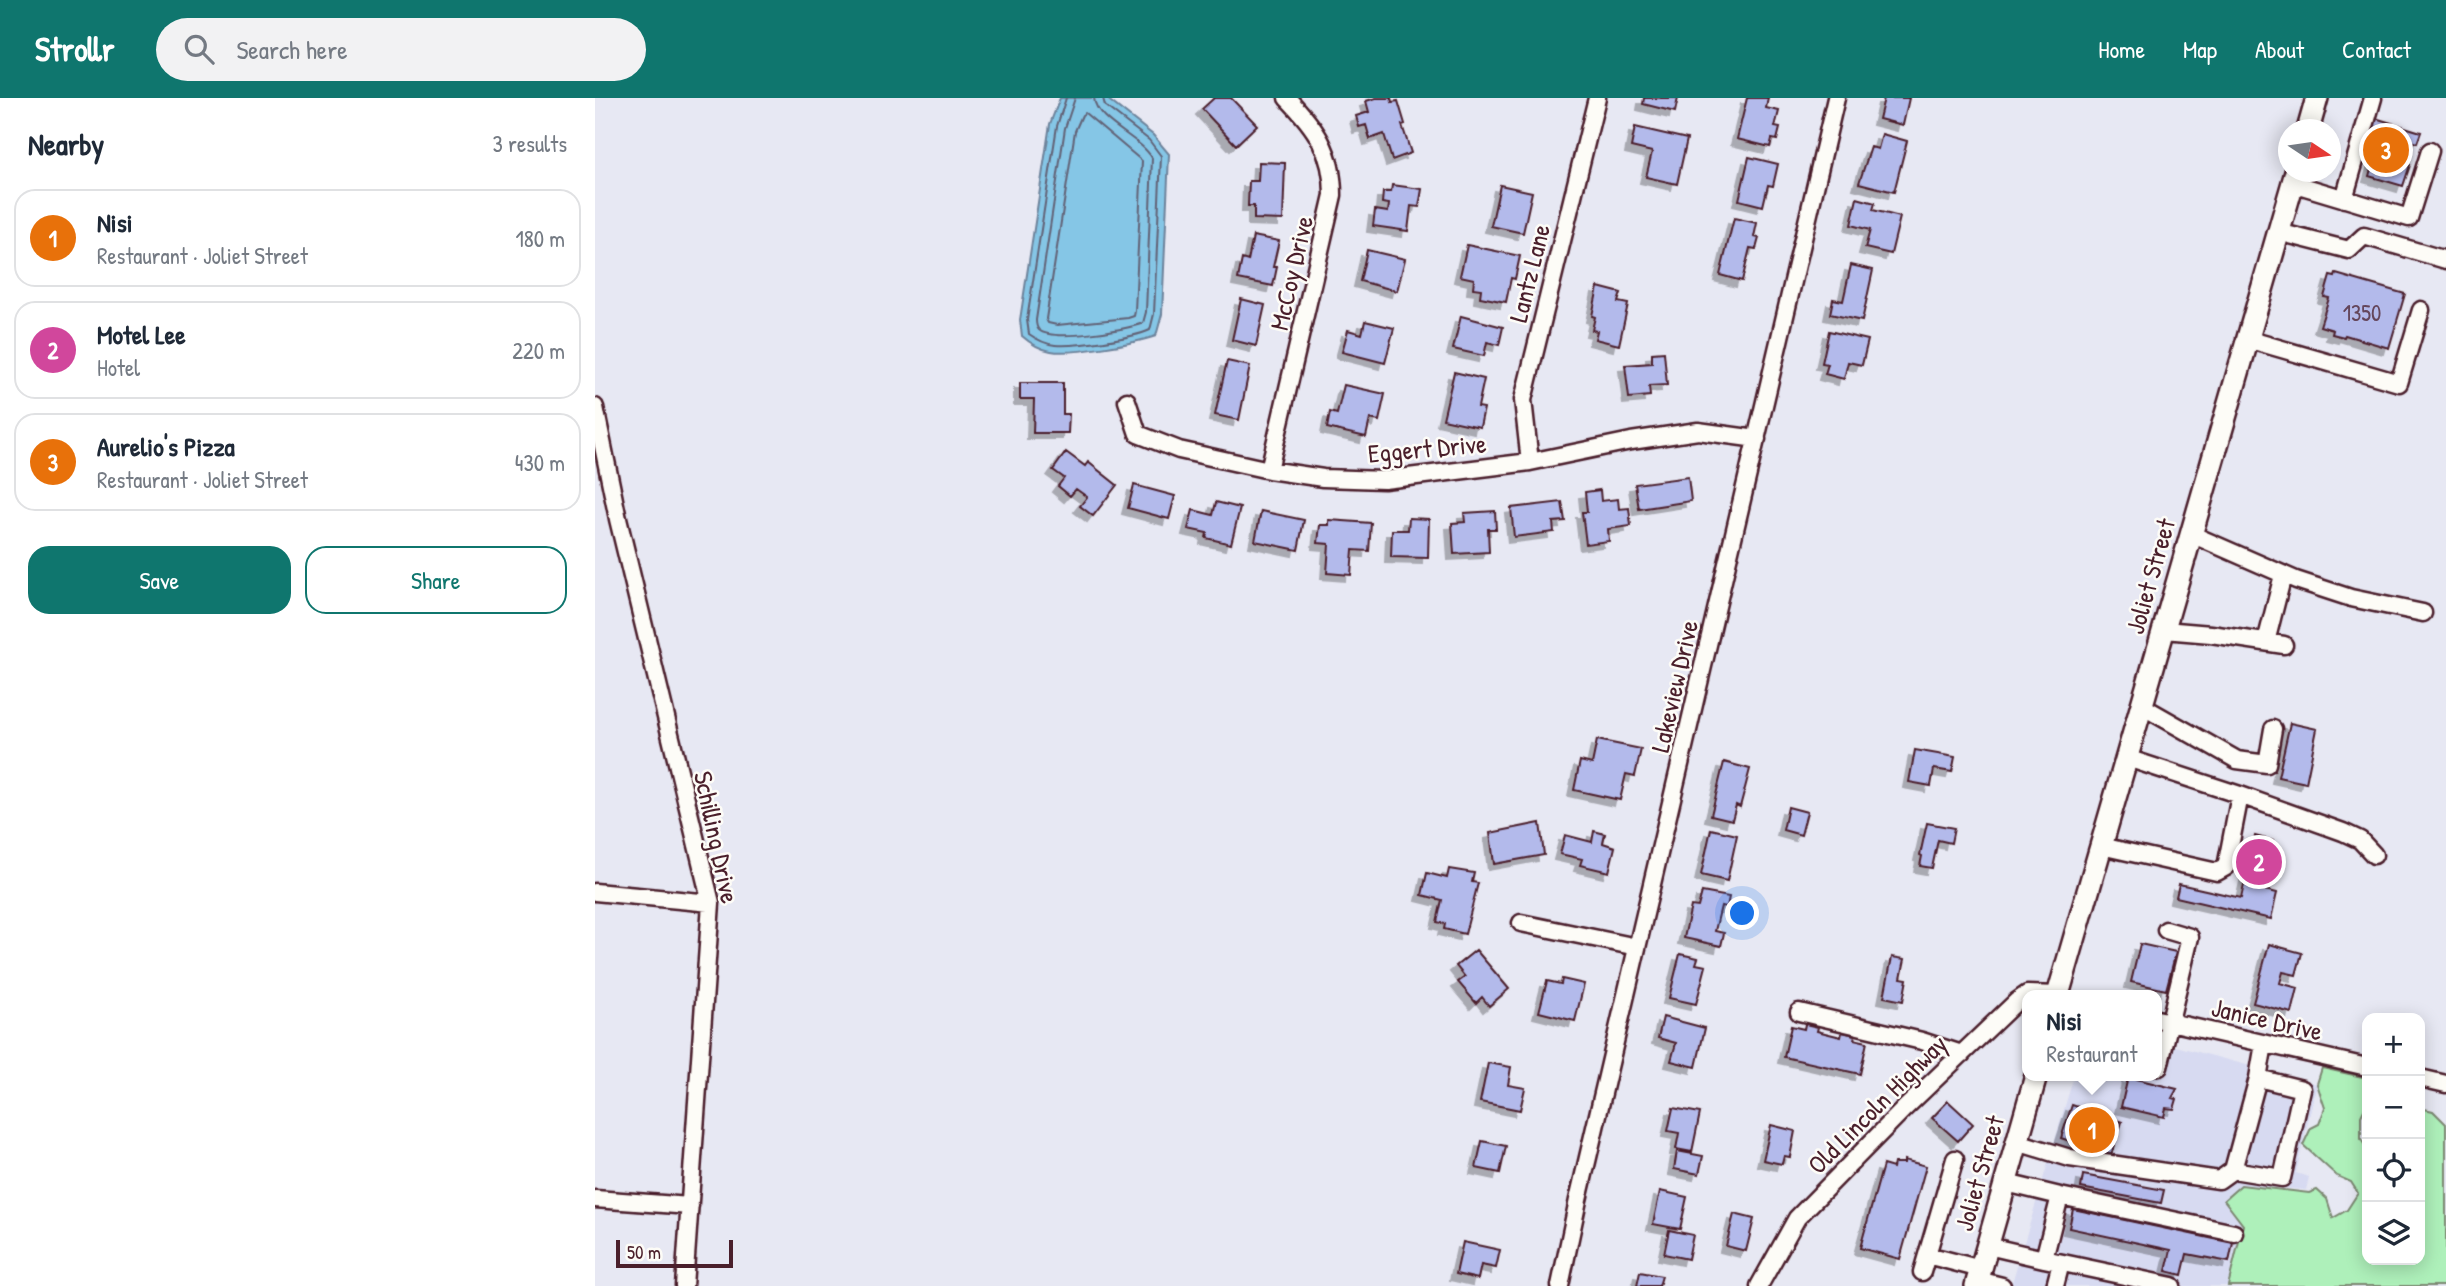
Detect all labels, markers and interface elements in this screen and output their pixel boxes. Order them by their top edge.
search box [156,18,646,81]
text: Strollr [35,27,114,71]
icon: search [180,30,218,68]
text: Search here [236,32,348,67]
text: Home [2098,33,2145,65]
text: Map [2183,33,2217,65]
text: About [2255,33,2304,65]
text: Contact [2342,33,2411,65]
north arrow [2278,119,2341,182]
text: Nearby [28,124,104,164]
pin: 3 [2363,124,2409,176]
text: 3 results [492,128,567,159]
text: Nisi [97,205,133,240]
street label: McCoy Drive [1261,212,1321,334]
street label: Lantz Lane [1500,220,1558,326]
text: 1 [49,223,57,254]
text: 180 m [515,223,565,254]
text: Restaurant · Joliet Street [97,240,308,271]
house number: 1350 [2343,297,2381,328]
text: Motel Lee [97,317,186,352]
text: 2 [48,335,58,366]
text: 220 m [512,335,565,366]
text: Hotel [97,352,140,383]
street label: Eggert Drive [1366,425,1488,471]
text: Aurelio's Pizza [97,429,235,464]
text: 3 [48,447,58,478]
text: 430 m [515,447,565,478]
text: Restaurant · Joliet Street [97,464,308,495]
street label: Joliet Street [2117,513,2183,638]
button: Save [28,546,291,614]
button: Share [305,546,567,614]
street label: Lakeview Drive [1642,617,1706,755]
street label: Schilling Drive [686,768,748,906]
pin: 2 [2236,836,2282,888]
your location [1725,896,1759,930]
street label: Janice Drive [2208,989,2326,1049]
popup [2022,990,2162,1081]
text: Nisi [2047,1003,2082,1038]
map controls [2362,1013,2425,1265]
button: + [2362,1013,2425,1076]
street label: Old Lincoln Highway [1800,1027,1954,1181]
text: Restaurant [2047,1038,2137,1069]
button: − [2362,1076,2425,1139]
pin: 1 [2069,1104,2115,1156]
street label: Joliet Street [1946,1110,2012,1235]
button: locate [2362,1139,2425,1202]
button: layers [2362,1202,2425,1265]
scale bar [616,1237,733,1269]
text: 50 m [627,1239,661,1265]

